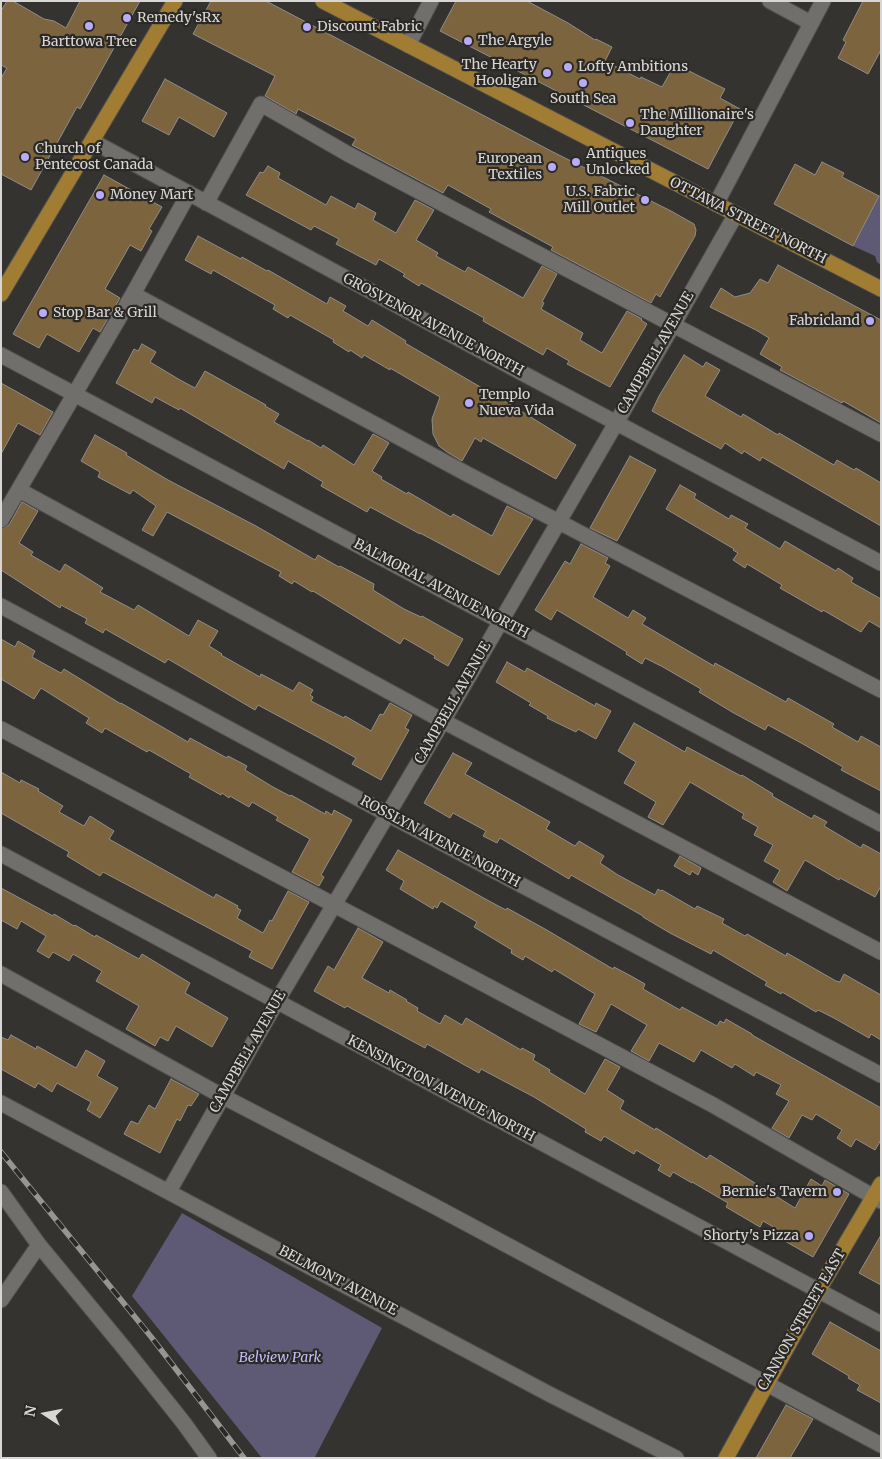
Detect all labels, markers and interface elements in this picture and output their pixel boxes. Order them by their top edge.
place label: Remedy'sRx [137,10,220,26]
marker: Remedy'sRx [121,12,133,24]
place label: Discount Fabric [317,19,422,35]
marker: Barttowa Tree [83,20,95,32]
marker: Discount Fabric [301,21,313,33]
place label: The Argyle [478,33,552,49]
place label: Barttowa Tree [41,34,137,50]
marker: The Argyle [462,35,474,47]
place label: The Hearty Hooligan [462,57,537,90]
place label: Lofty Ambitions [578,59,688,75]
marker: Lofty Ambitions [562,61,574,73]
marker: The Hearty Hooligan [541,67,553,79]
marker: South Sea [577,77,589,89]
place label: South Sea [550,91,616,107]
place label: The Millionaire's Daughter [640,107,754,140]
marker: The Millionaire's Daughter [624,117,636,129]
place label: Church of Pentecost Canada [35,141,153,174]
place label: Antiques Unlocked [586,146,650,178]
marker: Church of Pentecost Canada [19,151,31,163]
place label: European Textiles [477,151,542,184]
marker: Antiques Unlocked [570,156,582,168]
marker: European Textiles [546,161,558,173]
street label: OTTAWA STREET NORTH [667,174,829,268]
place label: U.S. Fabric Mill Outlet [563,184,635,216]
place label: Money Mart [110,187,193,203]
marker: Money Mart [94,189,106,201]
marker: U.S. Fabric Mill Outlet [639,194,651,206]
street label: GROSVENOR AVENUE NORTH [340,270,526,380]
street label: CAMPBELL AVENUE [614,289,698,417]
place label: Stop Bar & Grill [53,305,157,321]
marker: Stop Bar & Grill [37,307,49,319]
place label: Fabricland [789,313,860,329]
marker: Fabricland [864,315,876,327]
place label: Templo Nueva Vida [479,387,554,420]
marker: Templo Nueva Vida [463,397,475,409]
street label: BALMORAL AVENUE NORTH [351,536,531,642]
street label: CAMPBELL AVENUE [411,639,495,767]
street label: ROSSLYN AVENUE NORTH [357,793,523,891]
street label: CAMPBELL AVENUE [206,988,290,1116]
street label: KENSINGTON AVENUE NORTH [344,1032,538,1146]
place label: Bernie's Tavern [722,1184,827,1200]
marker: Bernie's Tavern [831,1186,843,1198]
place label: Shorty's Pizza [703,1228,799,1244]
marker: Shorty's Pizza [803,1230,815,1242]
street label: BELMONT AVENUE [276,1243,400,1319]
street label: CANNON STREET EAST [755,1246,849,1394]
park label: Belview Park [239,1350,321,1366]
north arrow [20,1389,70,1439]
text: N [20,1404,40,1418]

